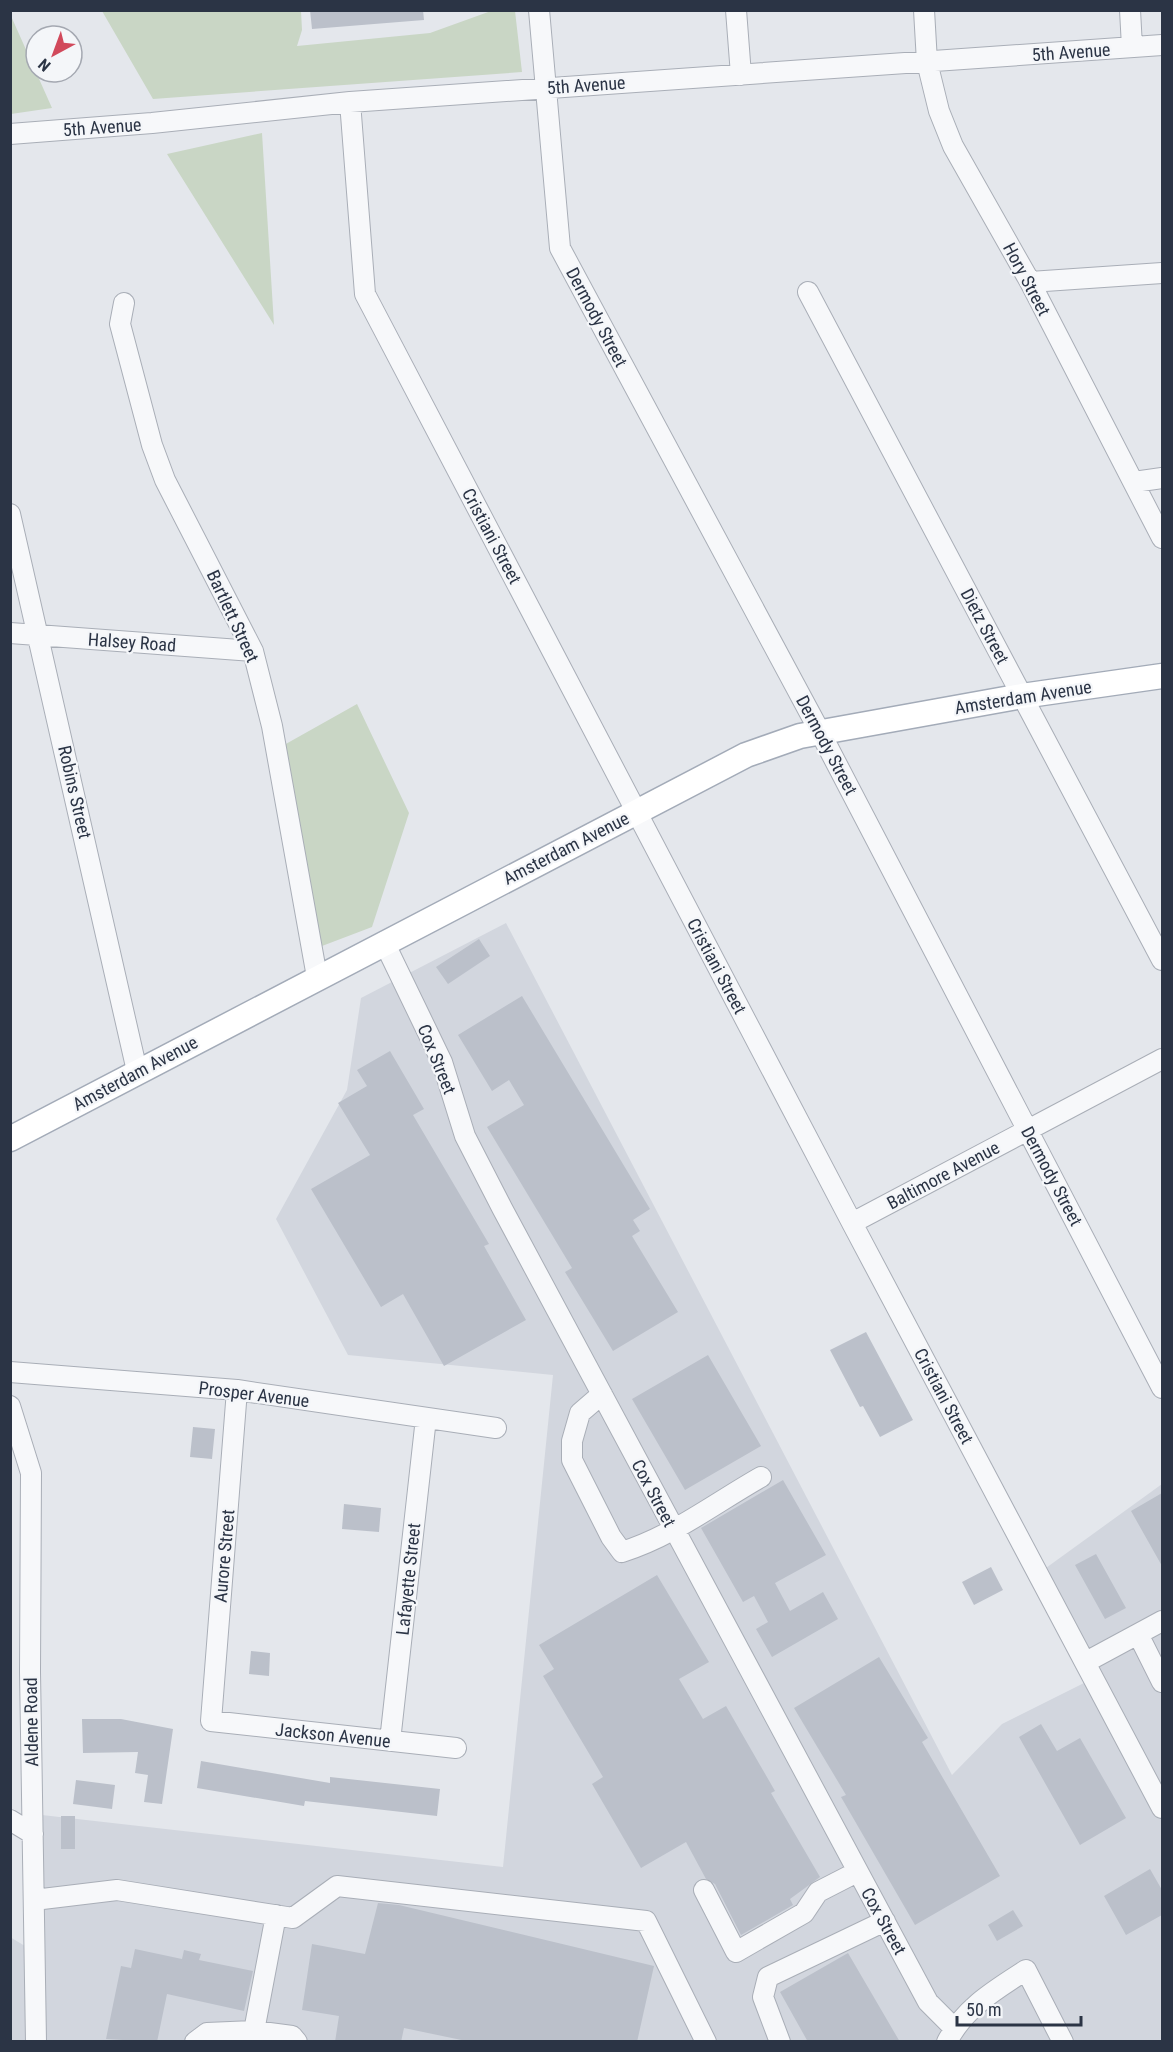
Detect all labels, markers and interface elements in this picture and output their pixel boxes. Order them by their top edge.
north arrow [24,24,84,84]
street label: 5th Avenue [1031,39,1111,65]
text: N [35,55,54,75]
street label: 5th Avenue [546,72,626,98]
street label: 5th Avenue [62,114,142,140]
street label: Hory Street [999,239,1055,319]
street label: Dermody Street [562,264,632,370]
street label: Cristiani Street [458,485,526,587]
street label: Bartlett Street [203,567,263,665]
street label: Dietz Street [956,585,1014,667]
street label: Halsey Road [87,628,177,656]
street label: Amsterdam Avenue [953,676,1093,718]
street label: Dermody Street [792,692,862,798]
street label: Robins Street [54,743,96,841]
street label: Amsterdam Avenue [500,807,632,889]
street label: Cristiani Street [683,915,751,1017]
street label: Cox Street [414,1021,460,1097]
street label: Amsterdam Avenue [69,1031,201,1115]
street label: Dermody Street [1017,1123,1087,1229]
street label: Baltimore Avenue [883,1137,1003,1213]
street label: Cristiani Street [910,1345,978,1447]
street label: Prosper Avenue [197,1377,311,1411]
street label: Cox Street [628,1456,680,1530]
street label: Aurore Street [209,1509,239,1603]
street label: Lafayette Street [392,1522,424,1636]
street label: Aldene Road [20,1677,42,1767]
street label: Jackson Avenue [274,1719,392,1751]
street label: Cox Street [857,1884,911,1958]
scale bar [957,1989,1082,2027]
text: 50 m [966,1999,1001,2020]

